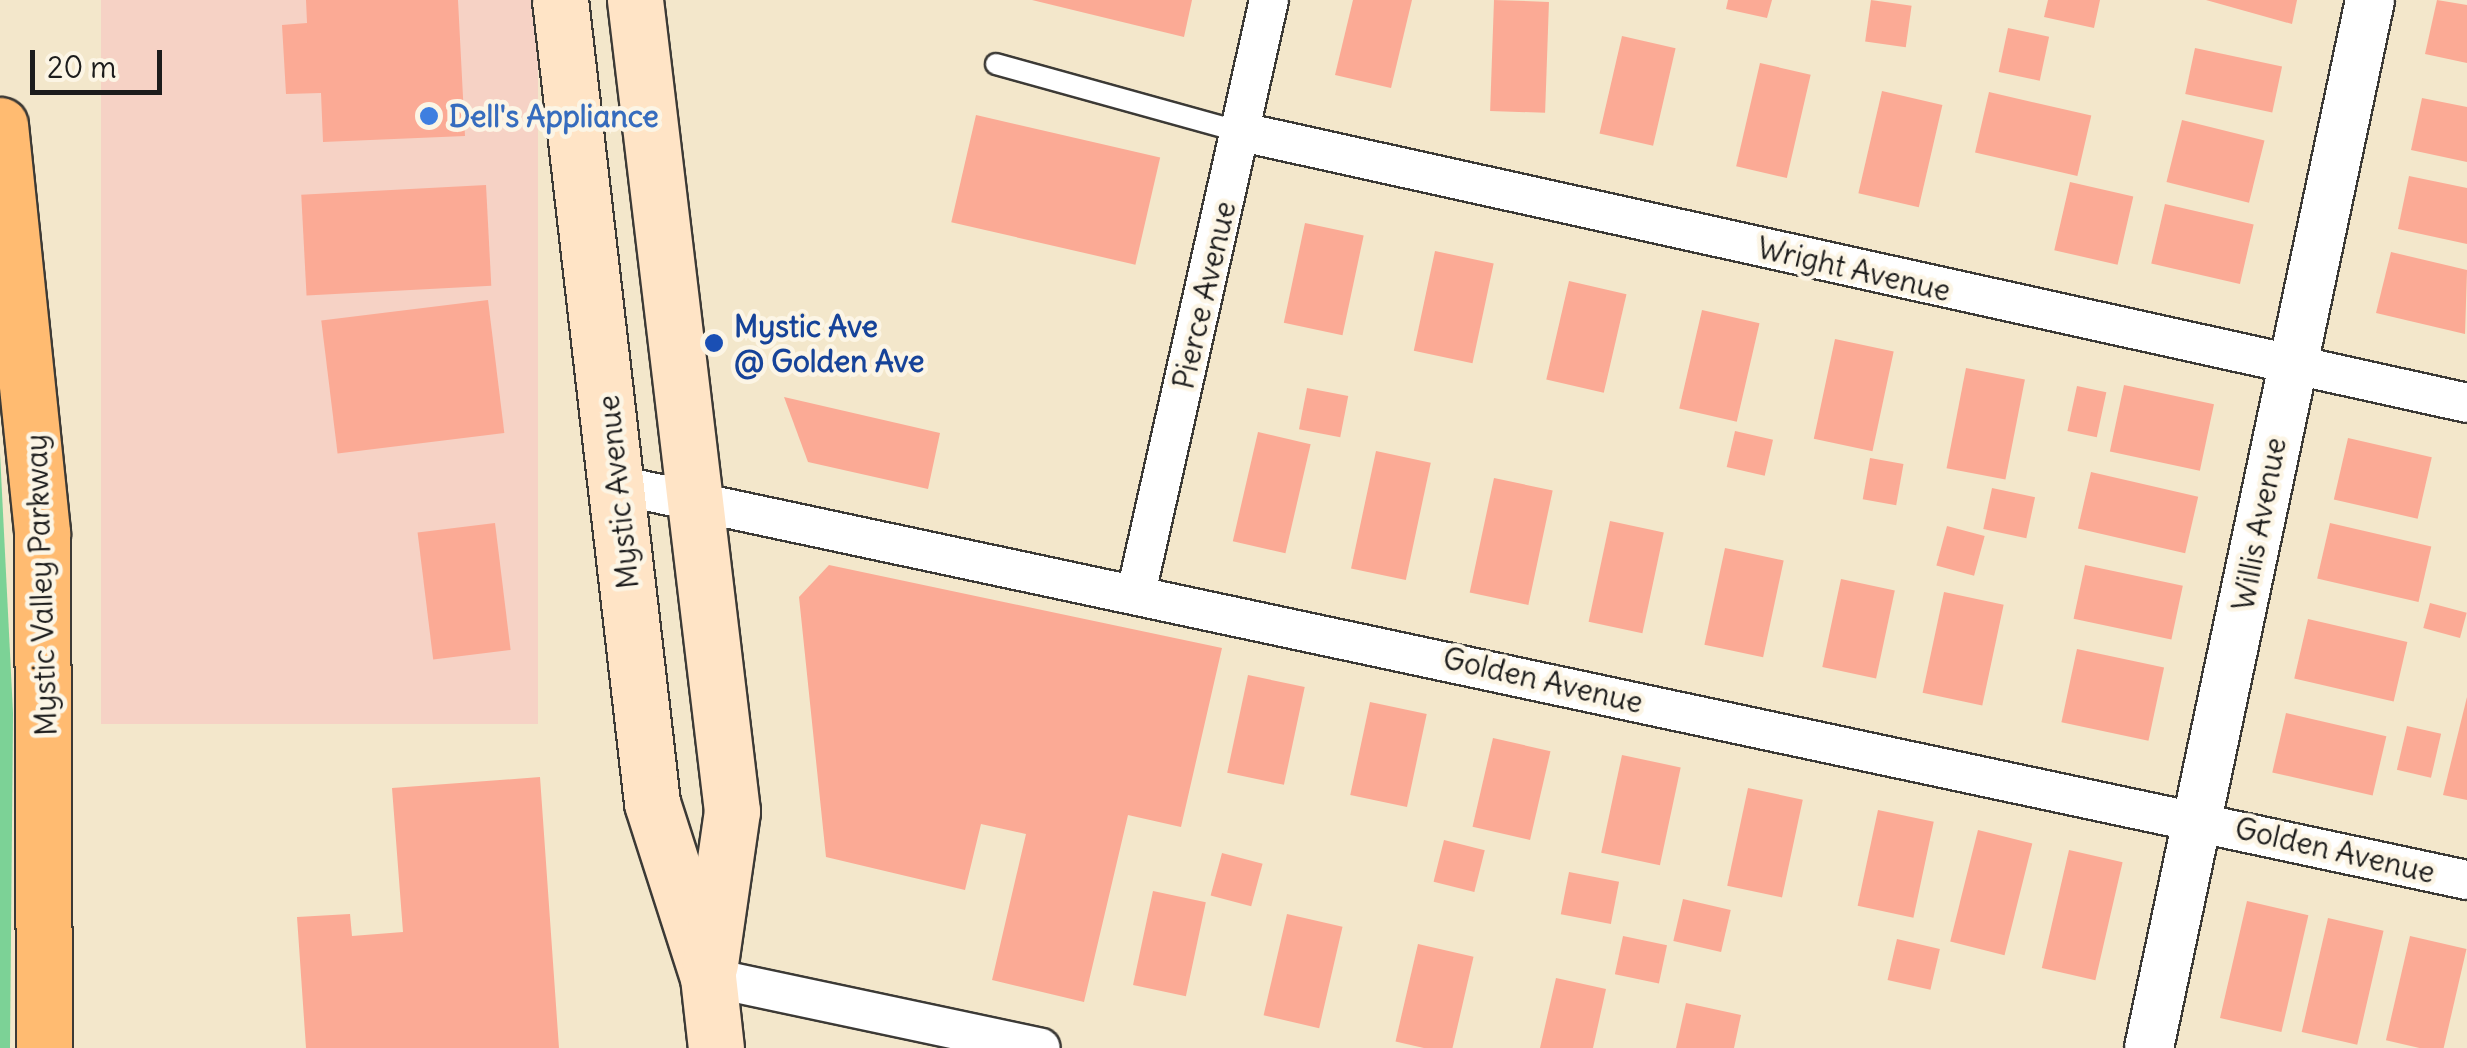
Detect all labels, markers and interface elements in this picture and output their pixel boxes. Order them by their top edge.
scale bar [35,30,168,92]
text: 20 m [47,48,117,86]
place label: Dell's Appliance [449,98,659,134]
marker: Dell's Appliance [418,105,440,127]
street label: Pierce Avenue [1165,198,1243,392]
street label: Wright Avenue [1754,229,1954,309]
place label: Mystic Ave @ Golden Ave [734,308,924,378]
marker: Mystic Ave @ Golden Ave [703,332,725,354]
street label: Mystic Avenue [590,393,646,591]
street label: Mystic Valley Parkway [18,433,64,737]
street label: Willis Avenue [2225,434,2293,614]
street label: Golden Avenue [1440,640,1646,720]
street label: Golden Avenue [2232,810,2438,890]

